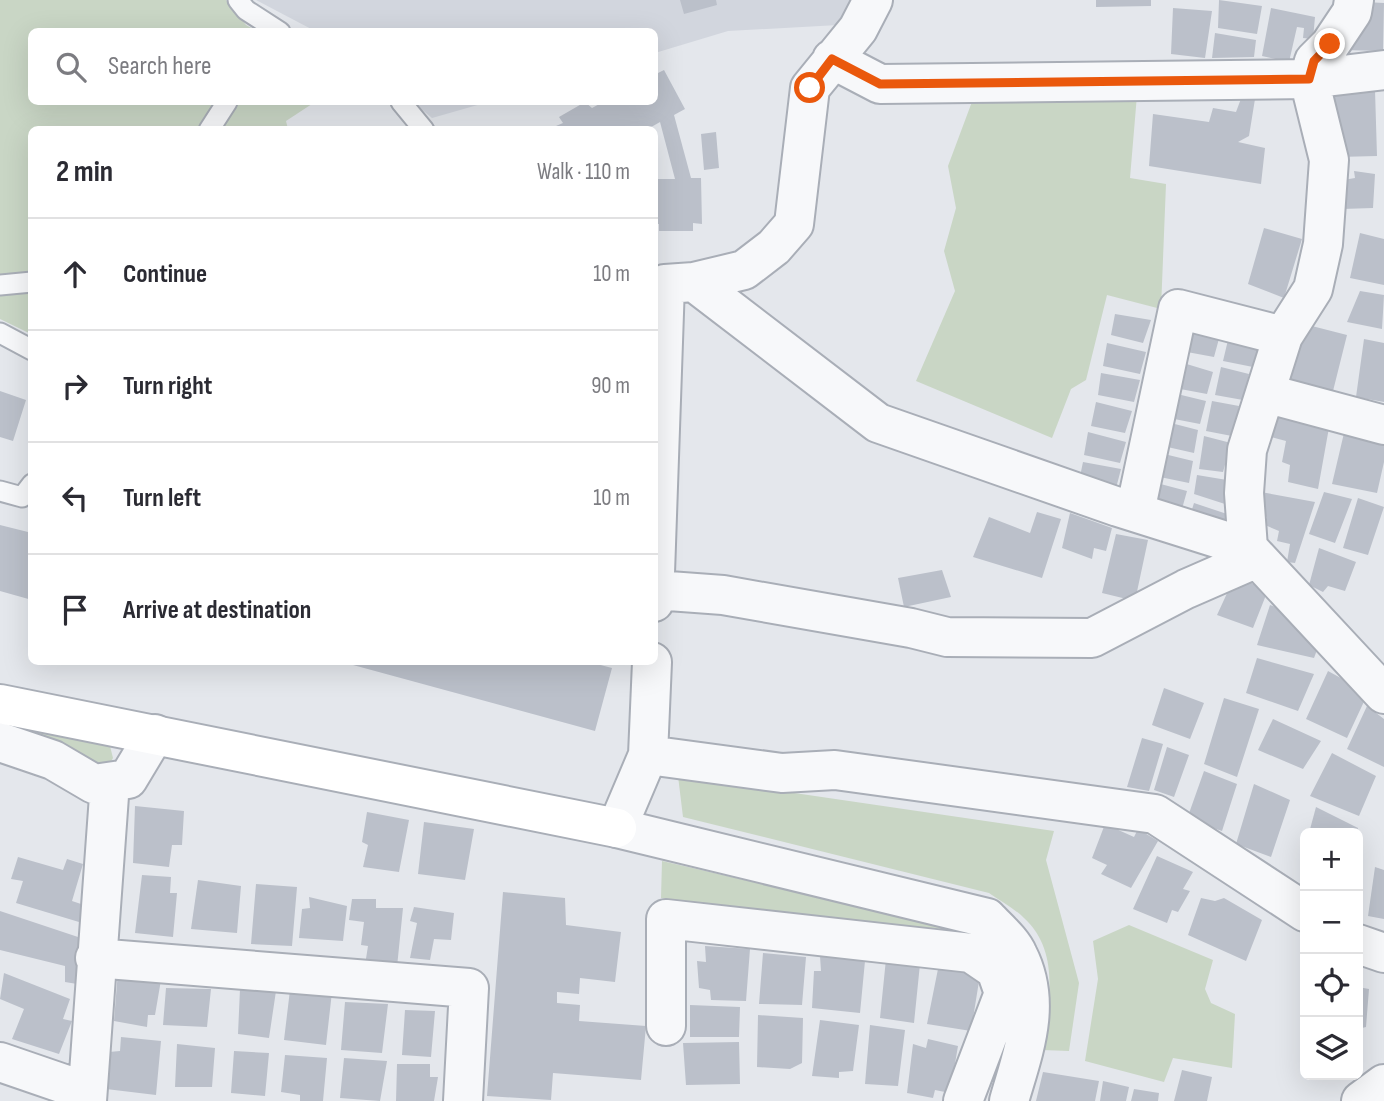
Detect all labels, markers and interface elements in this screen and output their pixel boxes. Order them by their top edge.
search box [28,28,658,105]
route end [1314,28,1345,59]
icon: search [52,48,90,86]
text: Search here [108,51,211,82]
route start [794,72,825,103]
text: 2 min [56,154,113,190]
text: Walk · 110 m [537,158,630,186]
icon: ahead [56,255,94,293]
text: Continue [123,259,207,290]
text: 10 m [593,260,630,288]
icon: right [56,367,94,405]
text: Turn right [123,371,212,402]
text: 90 m [591,372,630,400]
icon: left [56,479,94,517]
text: Turn left [123,483,201,514]
text: 10 m [593,484,630,512]
icon: arrive [56,591,94,629]
text: Arrive at destination [123,595,311,626]
map controls [1300,828,1363,1080]
button: + [1300,828,1363,891]
button: − [1300,891,1363,954]
button: locate [1300,954,1363,1017]
button: layers [1300,1017,1363,1080]

